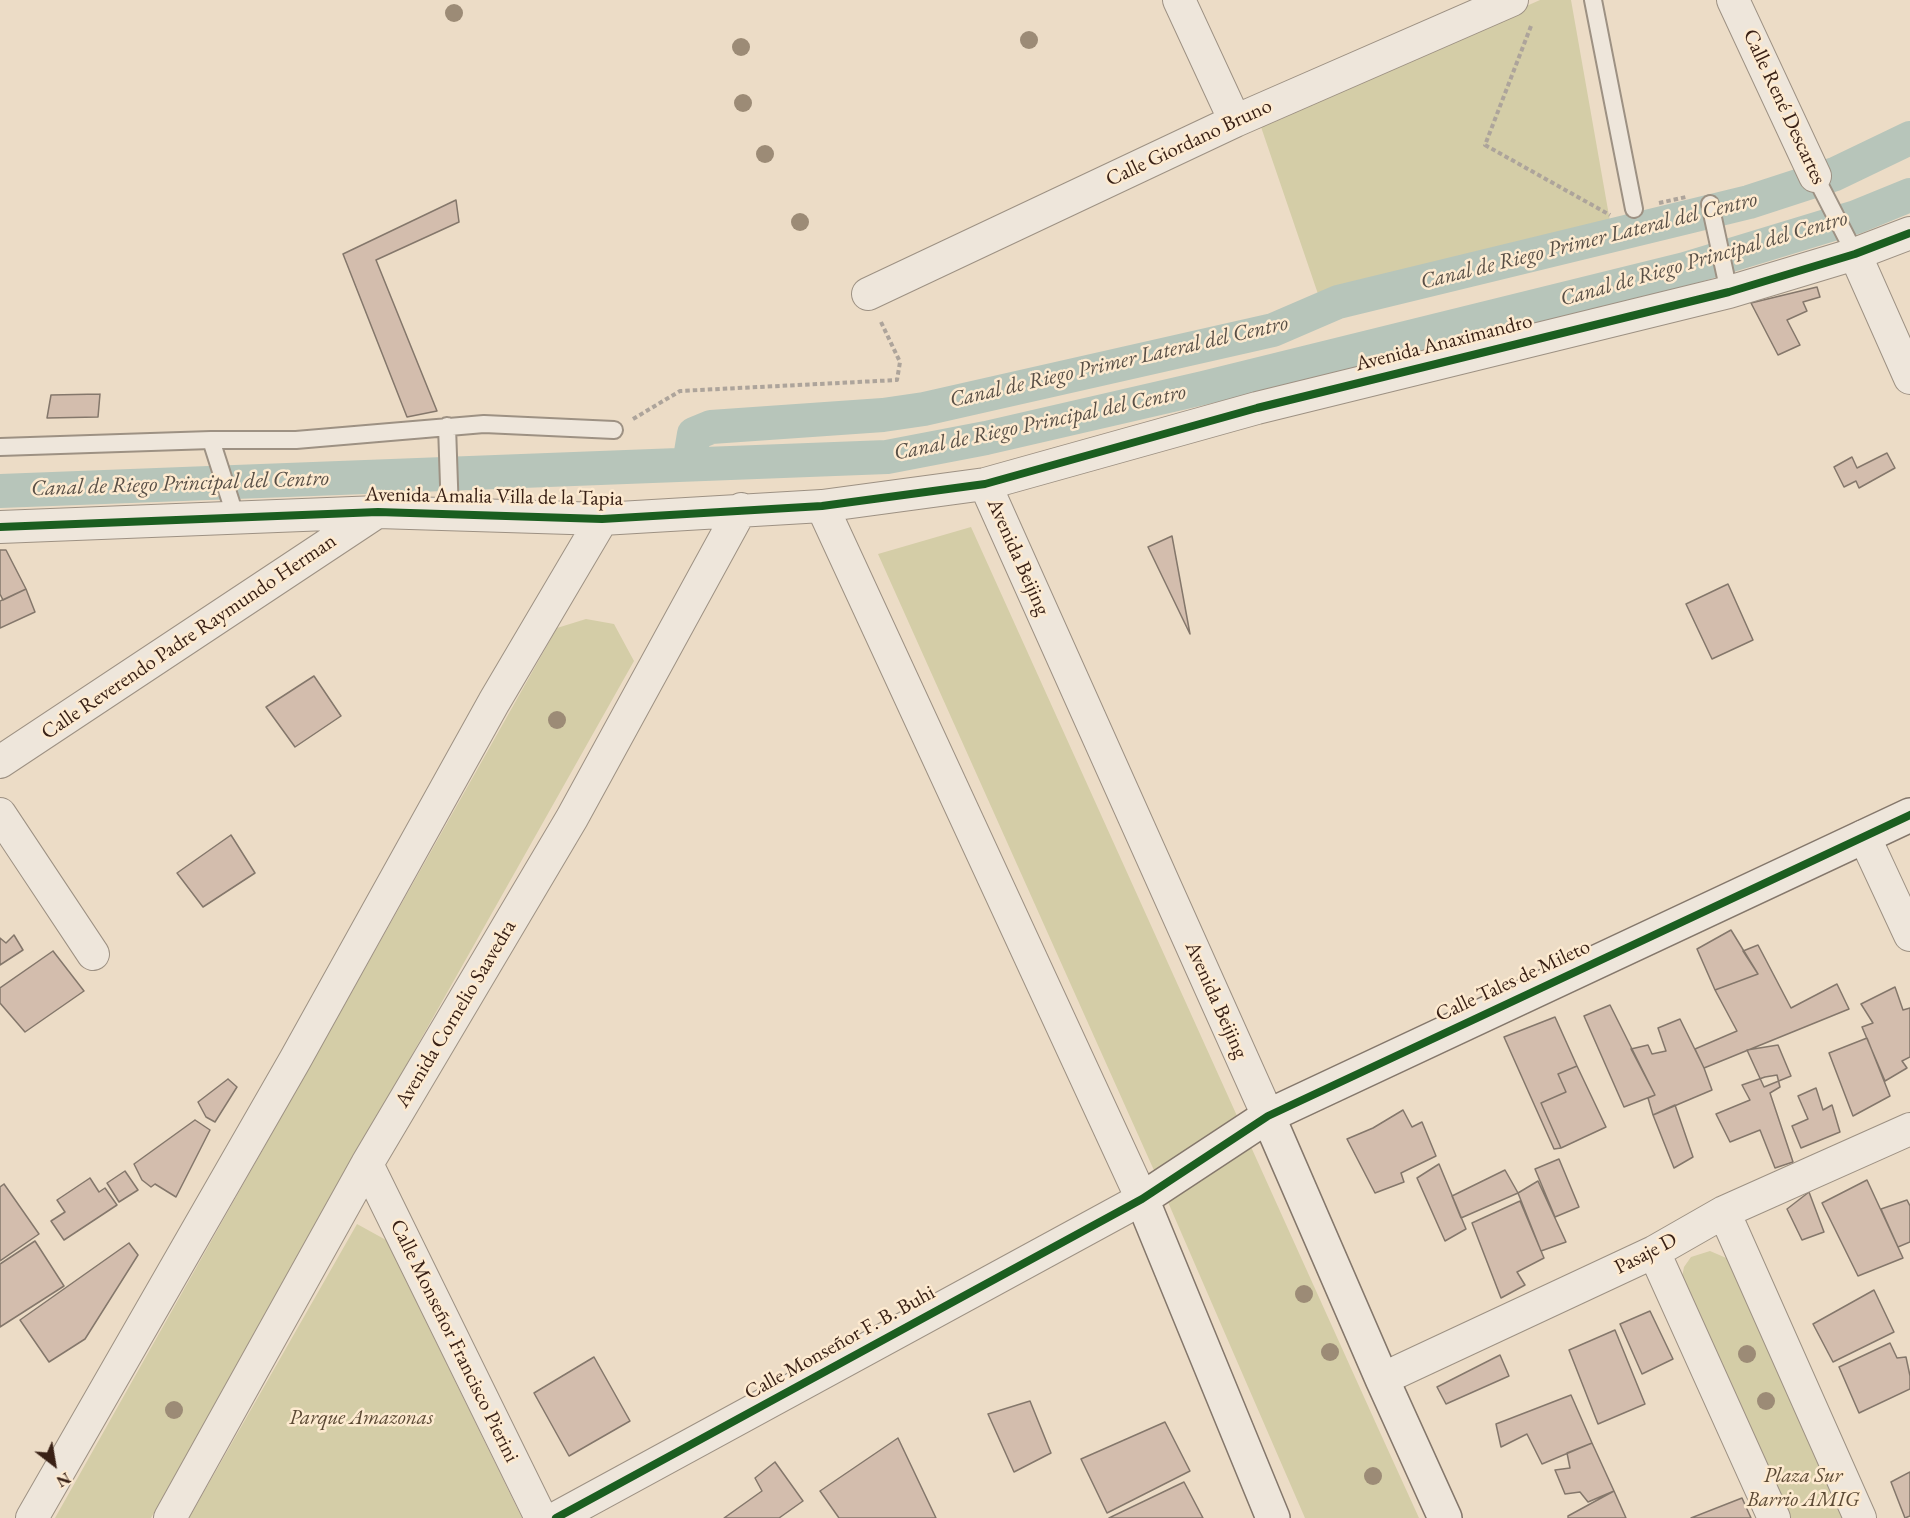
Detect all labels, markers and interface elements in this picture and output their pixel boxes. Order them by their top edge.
street label: Calle René Descartes [1737,25,1831,189]
street label: Calle Giordano Bruno [1102,94,1276,192]
water label: Canal de Riego Primer Lateral del Centro [1418,186,1760,296]
water label: Canal de Riego Principal del Centro [1557,205,1851,313]
street label: Avenida Anaximandro [1353,309,1535,377]
water label: Canal de Riego Primer Lateral del Centro [947,310,1291,414]
water label: Canal de Riego Principal del Centro [891,379,1189,467]
water label: Canal de Riego Principal del Centro [31,466,329,502]
street label: Avenida Amalia Villa de la Tapia [365,482,623,512]
street label: Avenida Beijing [981,495,1055,619]
street label: Calle Reverendo Padre Raymundo Herman [37,529,341,745]
street label: Avenida Cornelio Saavedra [390,916,522,1112]
street label: Calle Tales de Mileto [1432,934,1594,1028]
street label: Avenida Beijing [1179,938,1253,1062]
street label: Calle Monseñor Francisco Pierini [384,1215,524,1467]
street label: Pasaje D [1611,1228,1681,1280]
street label: Calle Monseñor F. B. Buhi [740,1280,940,1406]
park label: Parque Amazonas [289,1405,433,1431]
north arrow [24,1434,84,1494]
park label: Plaza Sur Barrio AMIG [1747,1463,1859,1513]
text: N [53,1468,74,1492]

